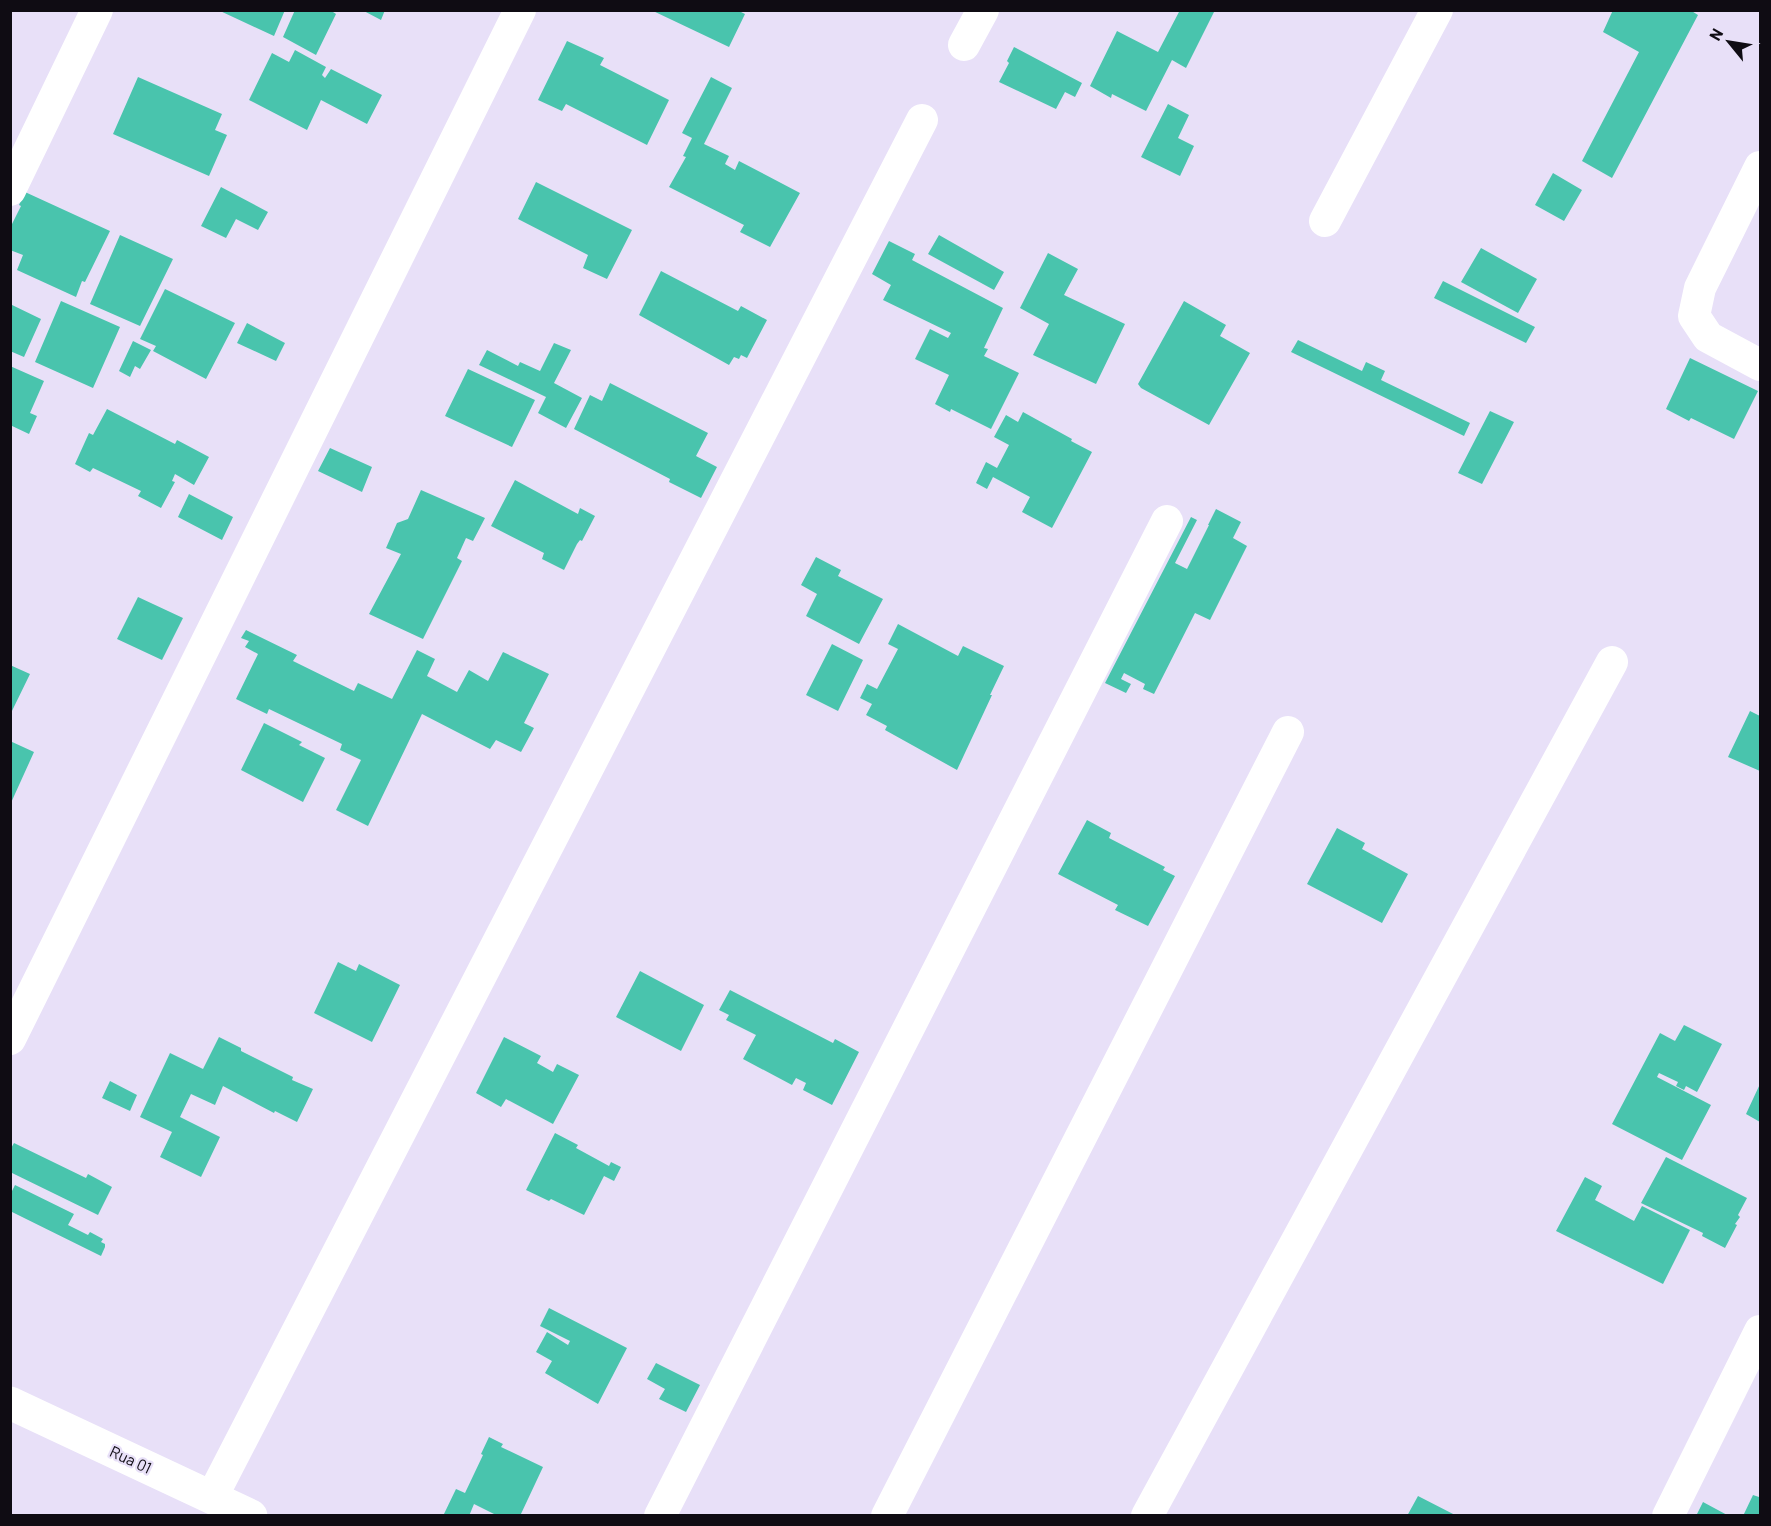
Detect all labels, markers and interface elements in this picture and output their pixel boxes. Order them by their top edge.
north arrow [1699,12,1759,72]
text: N [1705,25,1726,44]
street label: Rua 01 [107,1441,155,1477]

